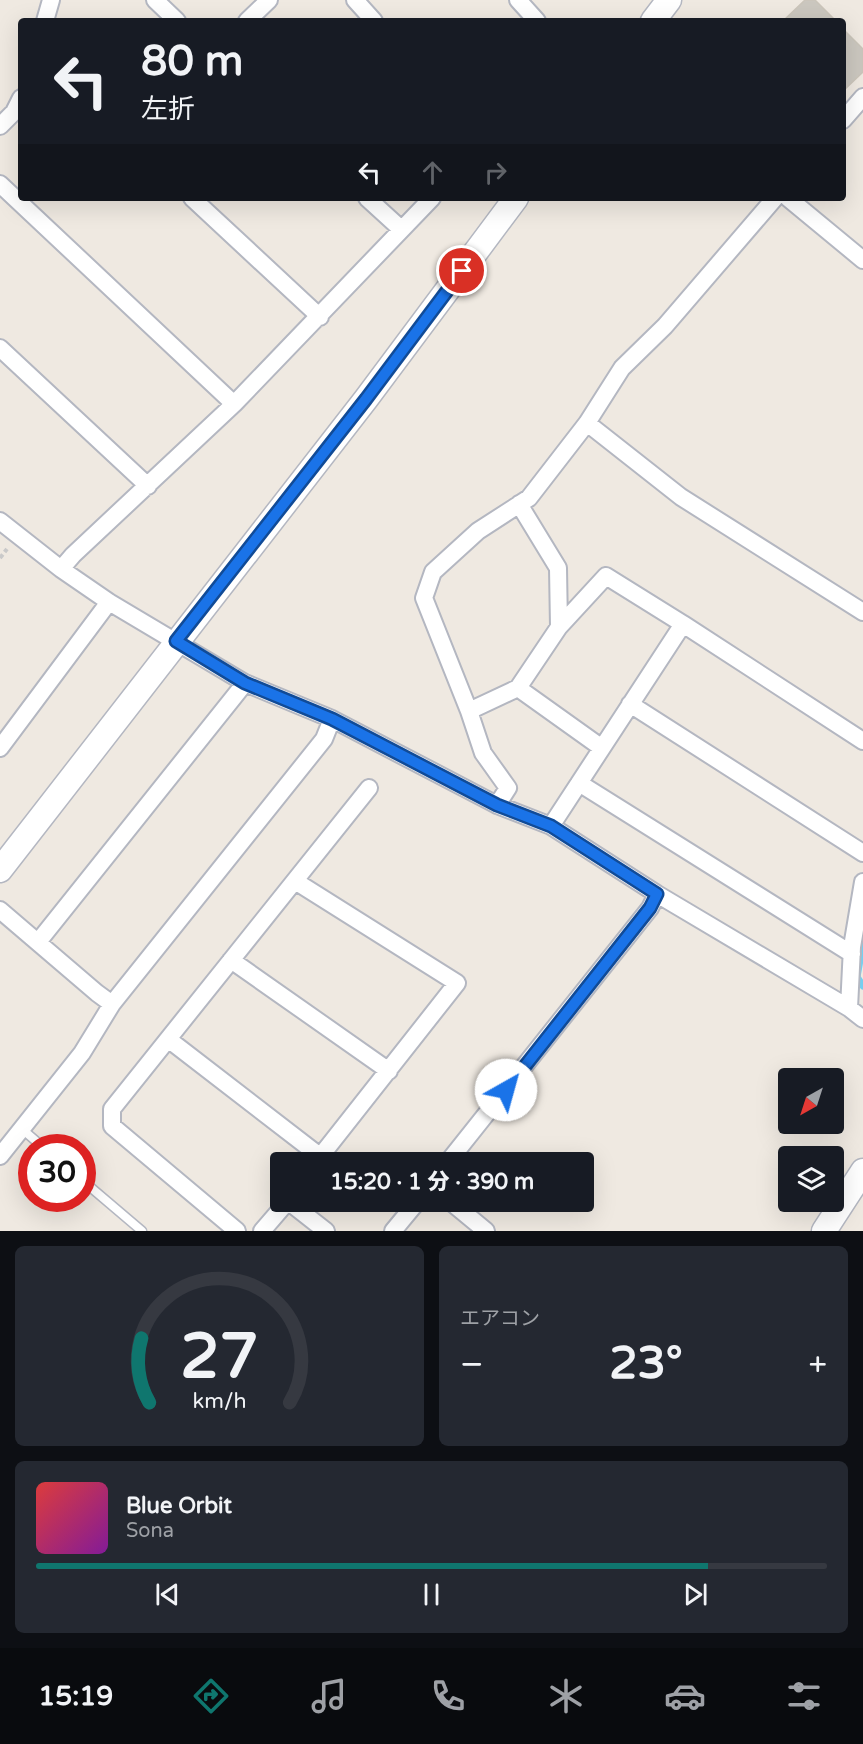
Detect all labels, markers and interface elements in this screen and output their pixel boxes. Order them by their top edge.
text: 80 m [141,36,243,87]
icon: left [42,42,120,120]
text: 左折 [141,93,195,126]
icon: left [353,156,386,189]
icon: ahead [416,156,449,189]
icon: right [479,156,512,189]
pin [436,245,487,296]
icon: arrive [445,254,478,287]
position arrow [474,1058,538,1122]
north arrow [778,1068,844,1134]
map controls [778,1068,844,1212]
speed limit sign: 30 [18,1134,96,1212]
button: layers [778,1146,844,1212]
text: 15:20 · 1 分 · 390 m [330,1169,534,1195]
text: エアコン [460,1307,540,1331]
text: 27 [180,1320,259,1395]
text: 23° [609,1337,683,1391]
text: − [460,1345,484,1384]
text: + [808,1345,827,1384]
text: km/h [193,1388,246,1414]
text: Blue Orbit [126,1493,232,1519]
text: Sona [126,1519,174,1543]
icon: previous [151,1578,184,1611]
icon: pause [415,1578,448,1611]
icon: next [679,1578,712,1611]
icon: directions [190,1675,232,1717]
icon: music [308,1675,350,1717]
icon: phone [427,1675,469,1717]
icon: climate [545,1675,587,1717]
icon: car [664,1675,706,1717]
icon: filters [783,1675,825,1717]
text: 15:19 [38,1680,113,1713]

